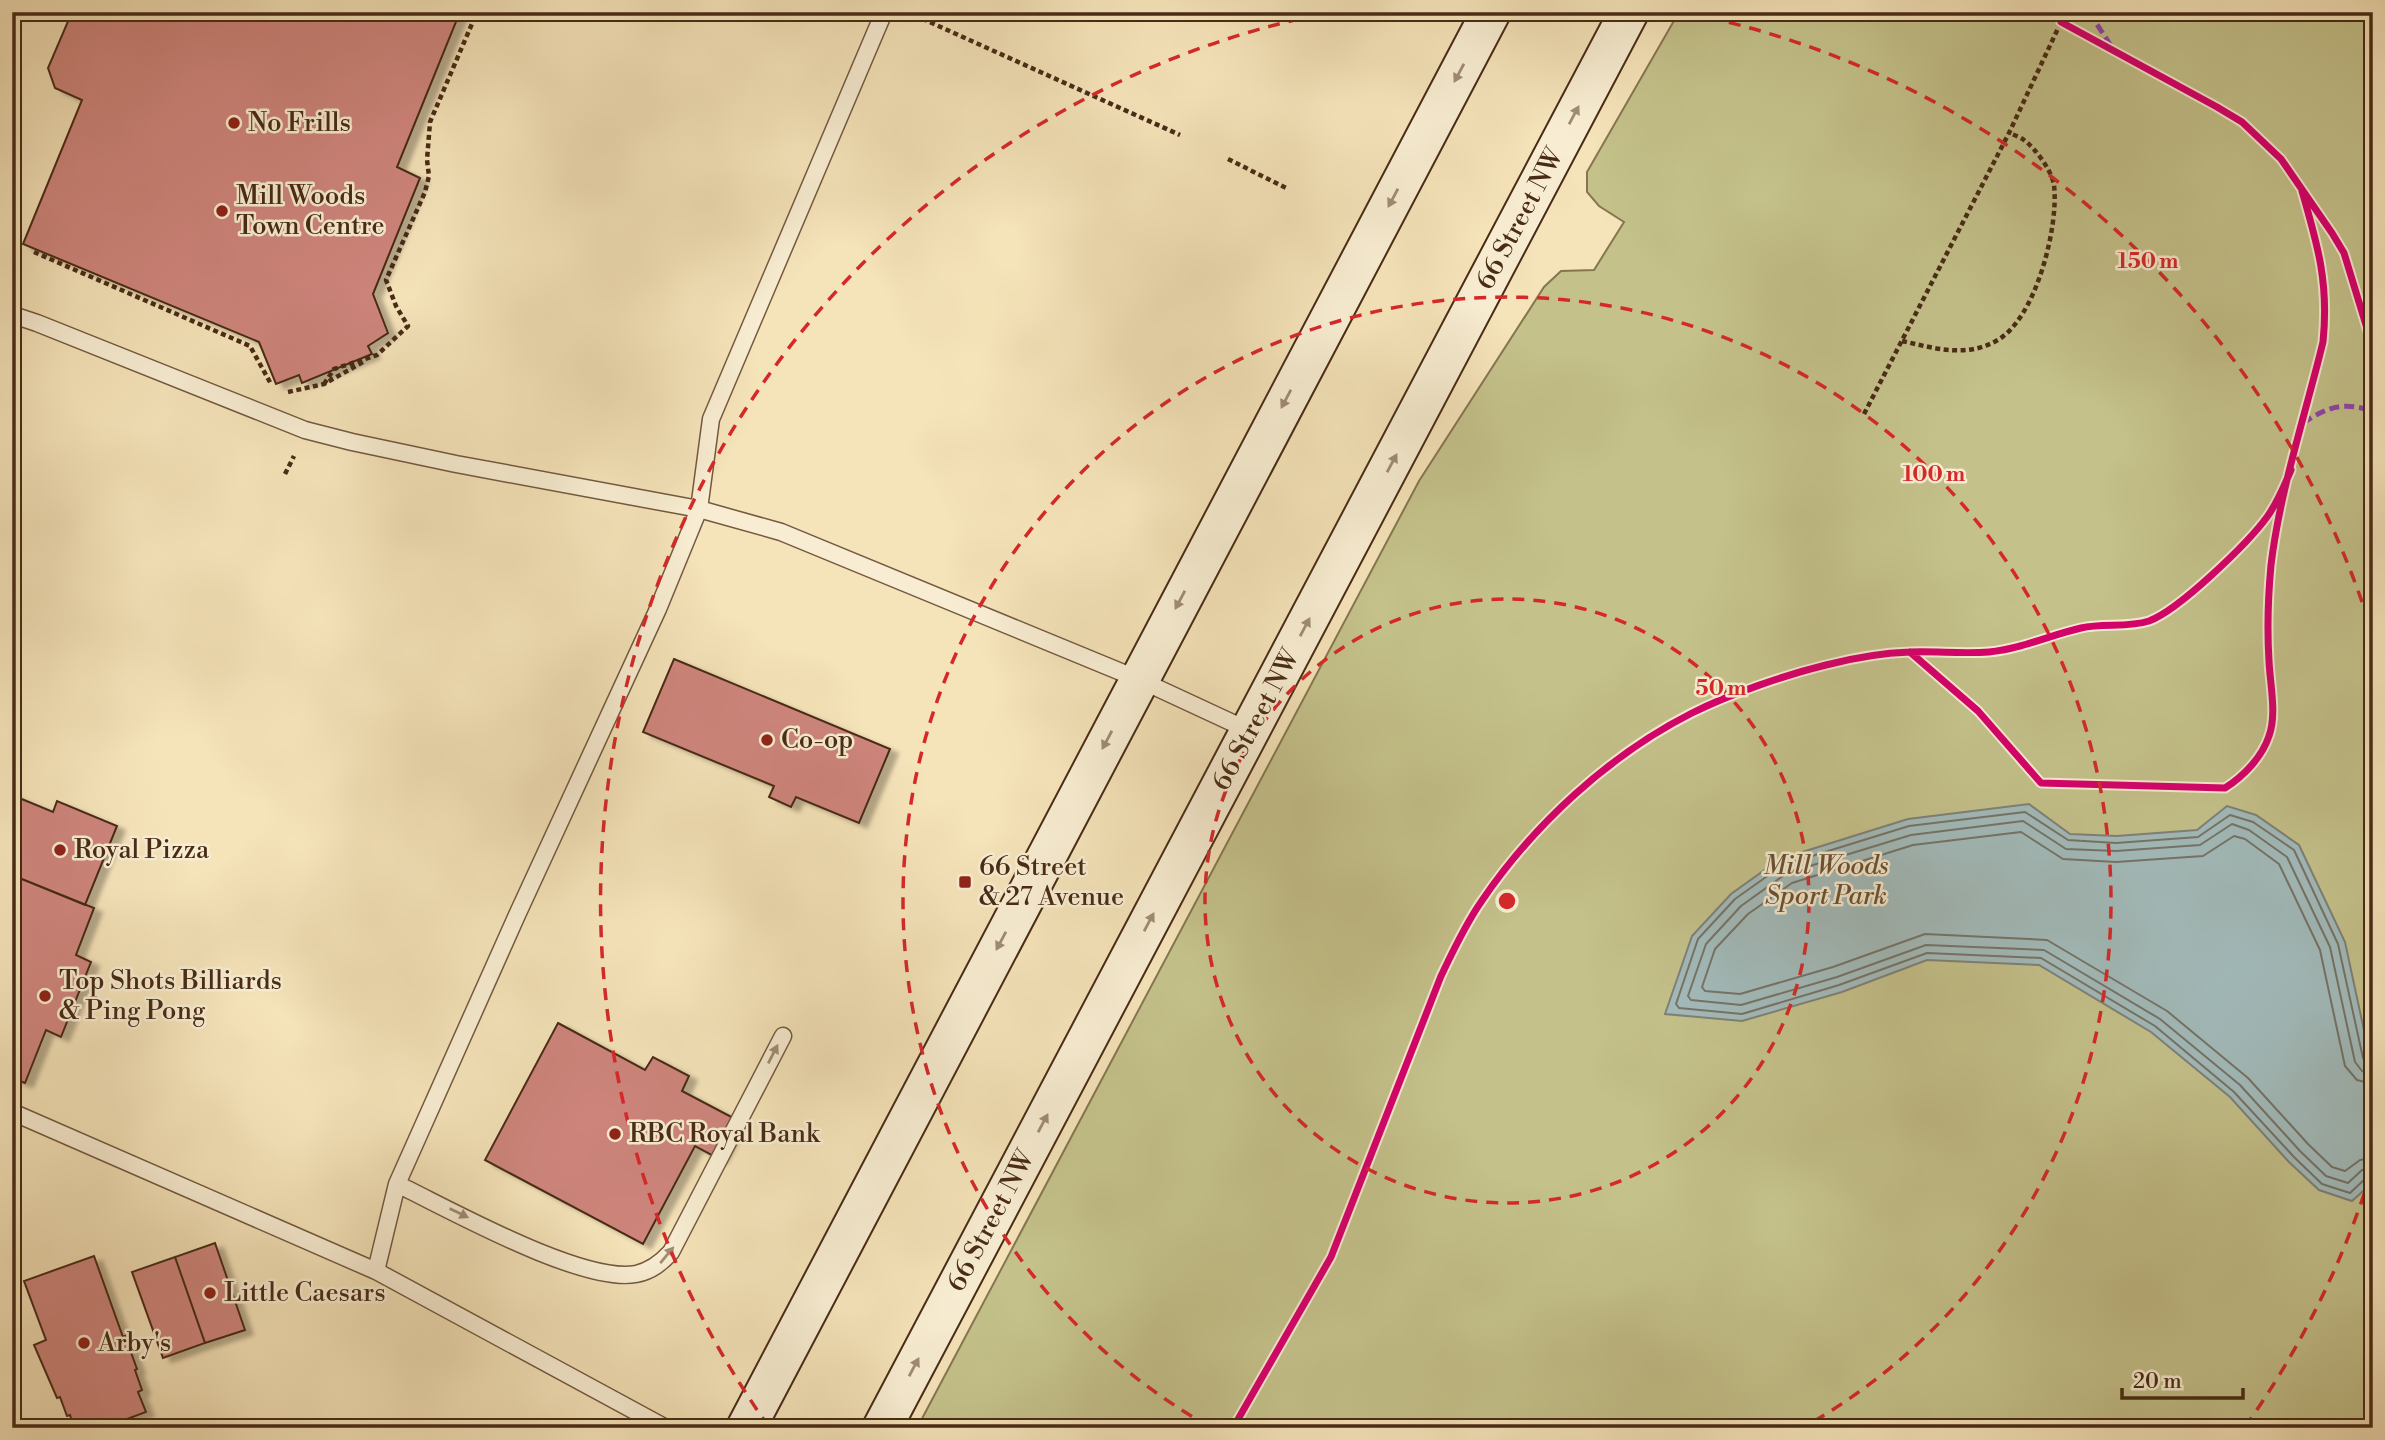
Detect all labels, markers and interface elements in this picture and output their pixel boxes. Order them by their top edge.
one-way arrow [1453,63,1465,82]
one-way arrow [1568,105,1580,125]
place label: No Frills [248,107,351,139]
marker: No Frills [226,115,242,131]
street label: 66 Street NW [1469,141,1571,295]
place label: Mill Woods Town Centre [236,180,385,242]
one-way arrow [1387,188,1398,208]
marker: Mill Woods Town Centre [214,203,230,219]
text: 150 m [2118,249,2178,275]
one-way arrow [1281,389,1292,409]
one-way arrow [1386,453,1398,473]
text: 100 m [1903,462,1965,488]
one-way arrow [1175,590,1186,610]
one-way arrow [1300,617,1311,637]
street label: 66 Street NW [1205,642,1307,796]
text: 50 m [1696,676,1746,702]
place label: Co-op [781,724,853,756]
one-way arrow [1101,730,1112,750]
marker: Co-op [759,732,775,748]
place label: Royal Pizza [74,834,210,866]
marker: Royal Pizza [52,842,68,858]
park label: Mill Woods Sport Park [1763,850,1889,912]
place label: 66 Street & 27 Avenue [979,851,1124,913]
marker: 66 Street & 27 Avenue [957,874,973,890]
centre of rings [1495,889,1519,913]
one-way arrow [1143,912,1155,932]
one-way arrow [995,931,1007,951]
place label: Top Shots Billiards & Ping Pong [59,965,282,1027]
marker: Top Shots Billiards & Ping Pong [37,988,53,1004]
one-way arrow [768,1044,779,1064]
one-way arrow [1037,1113,1049,1133]
place label: RBC Royal Bank [629,1118,821,1150]
marker: RBC Royal Bank [607,1126,623,1142]
street label: 66 Street NW [940,1143,1042,1297]
one-way arrow [449,1208,469,1219]
one-way arrow [659,1246,675,1264]
place label: Little Caesars [224,1277,386,1309]
marker: Little Caesars [202,1285,218,1301]
place label: Arby's [97,1327,171,1359]
marker: Arby's [76,1335,92,1351]
scale bar [2122,1356,2243,1400]
one-way arrow [907,1357,919,1377]
text: 20 m [2133,1369,2182,1395]

